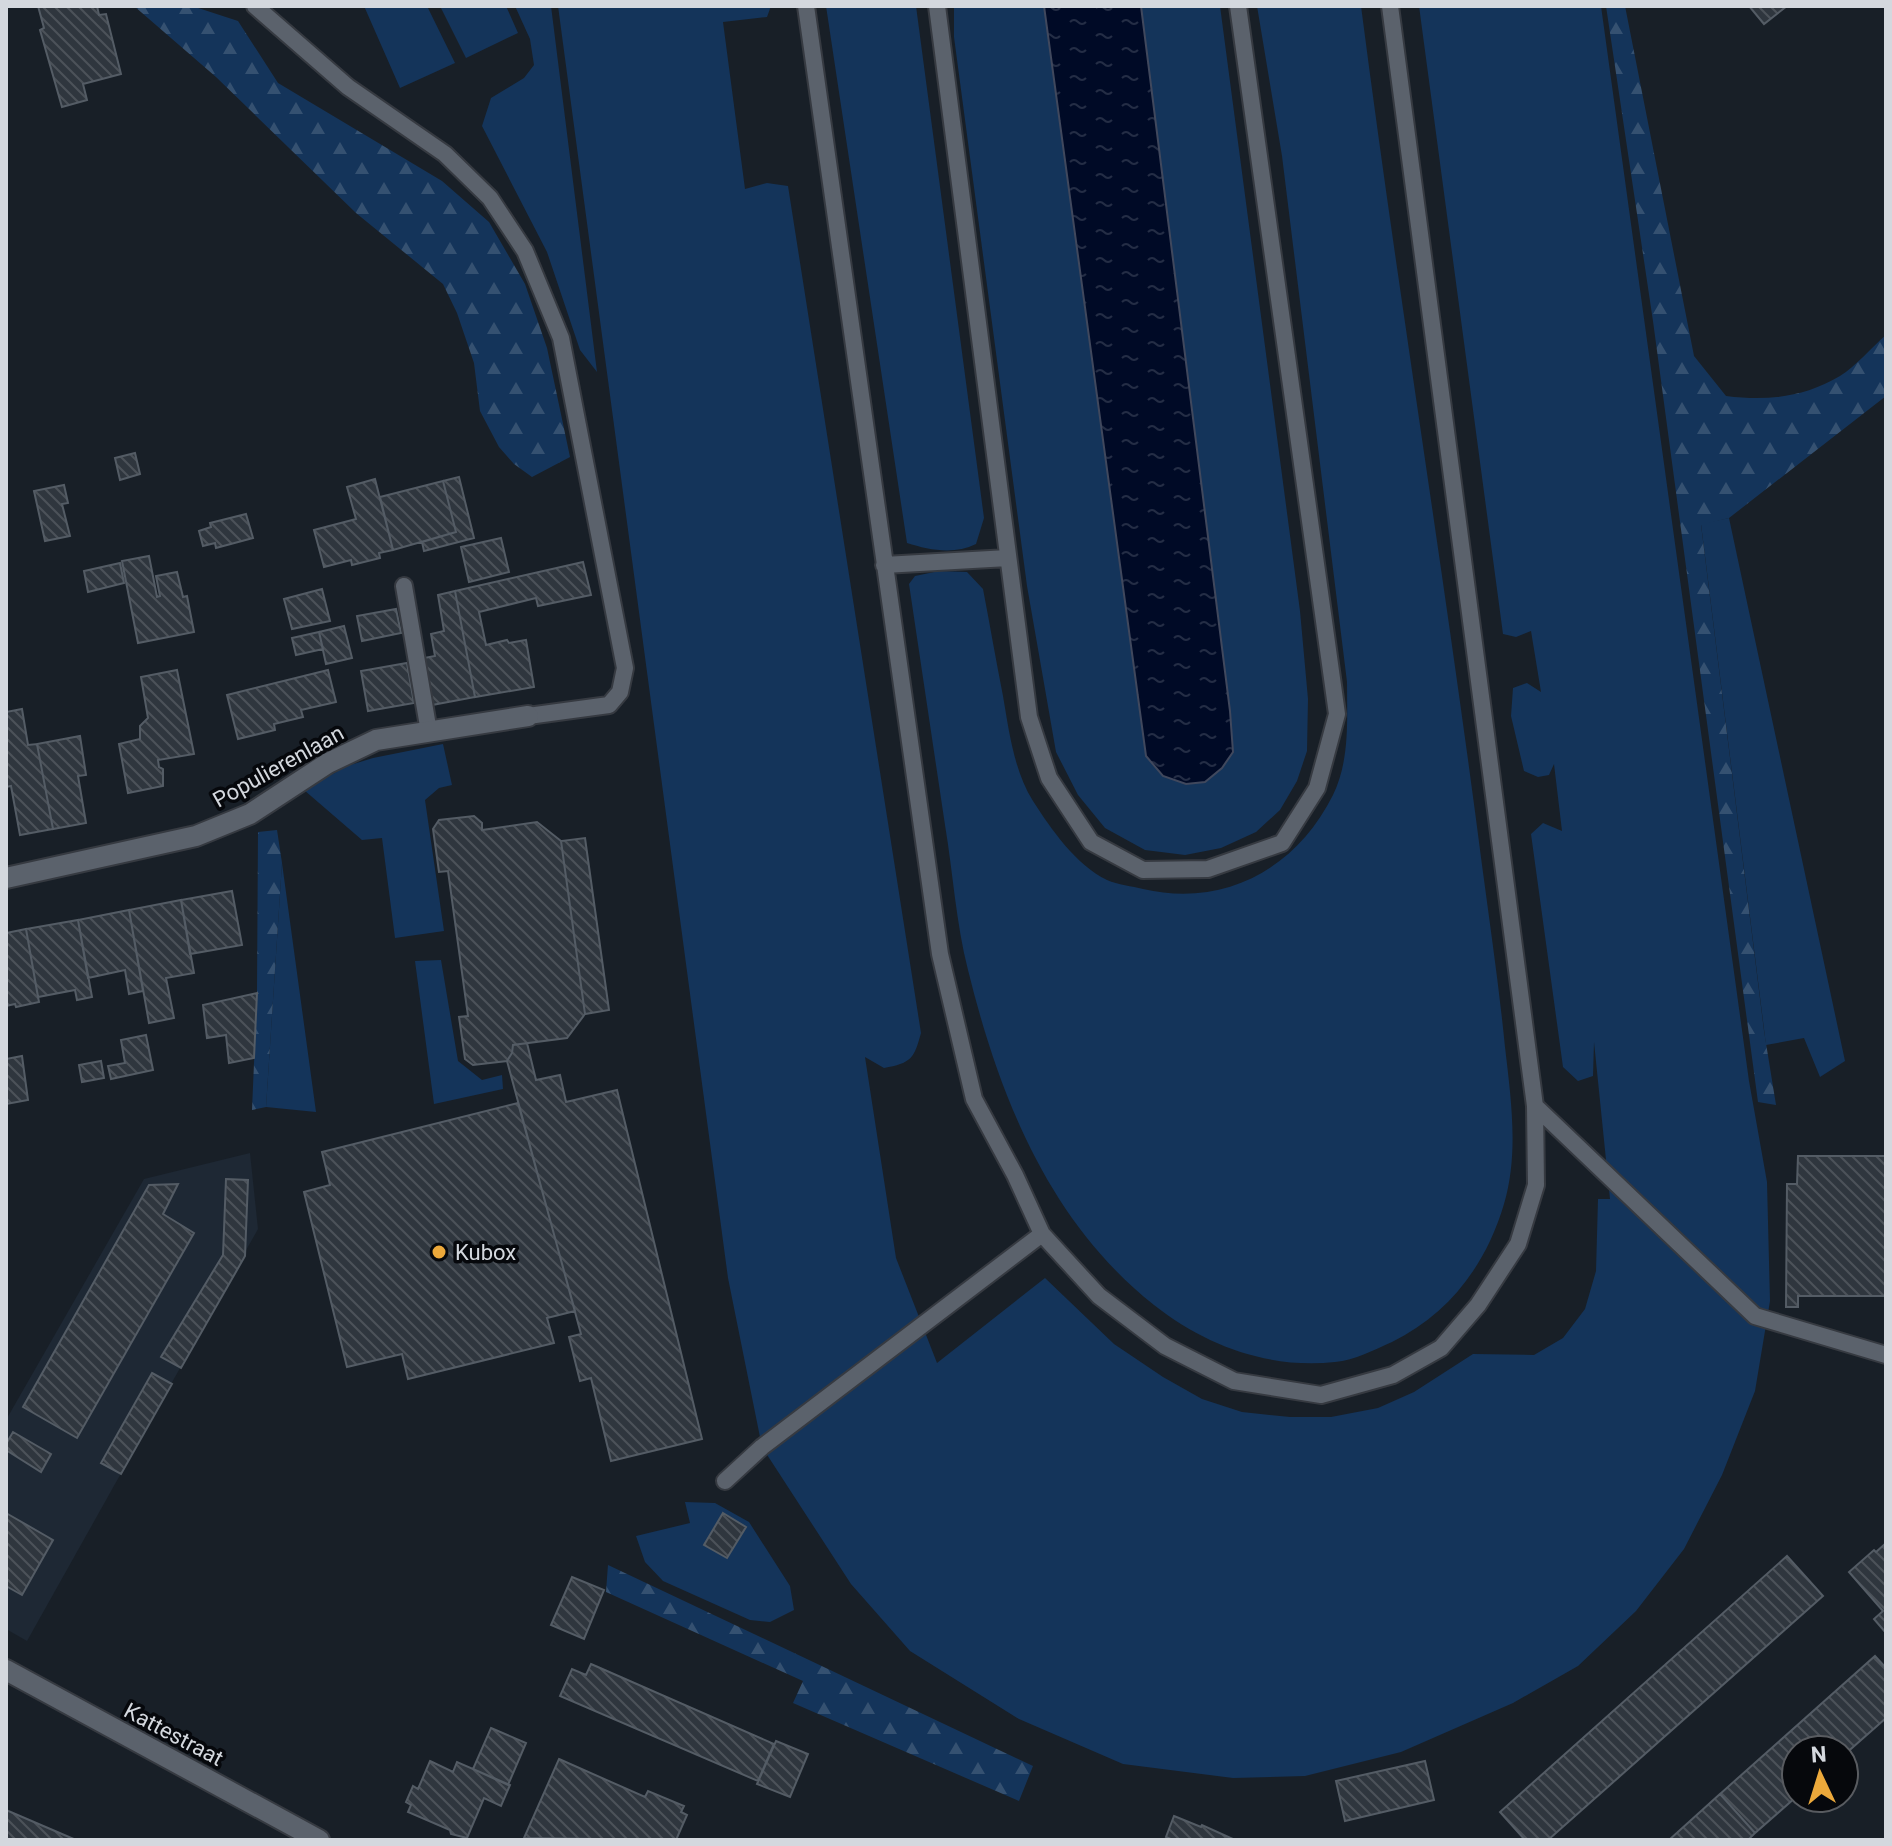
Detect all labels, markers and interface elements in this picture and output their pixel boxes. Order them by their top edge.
street label: Populierenlaan [208,720,348,813]
place label: Kubox [455,1240,516,1265]
marker: Kubox [430,1243,448,1261]
street label: Kattestraat [120,1698,228,1771]
north arrow [1780,1734,1860,1814]
text: N [1810,1742,1827,1768]

